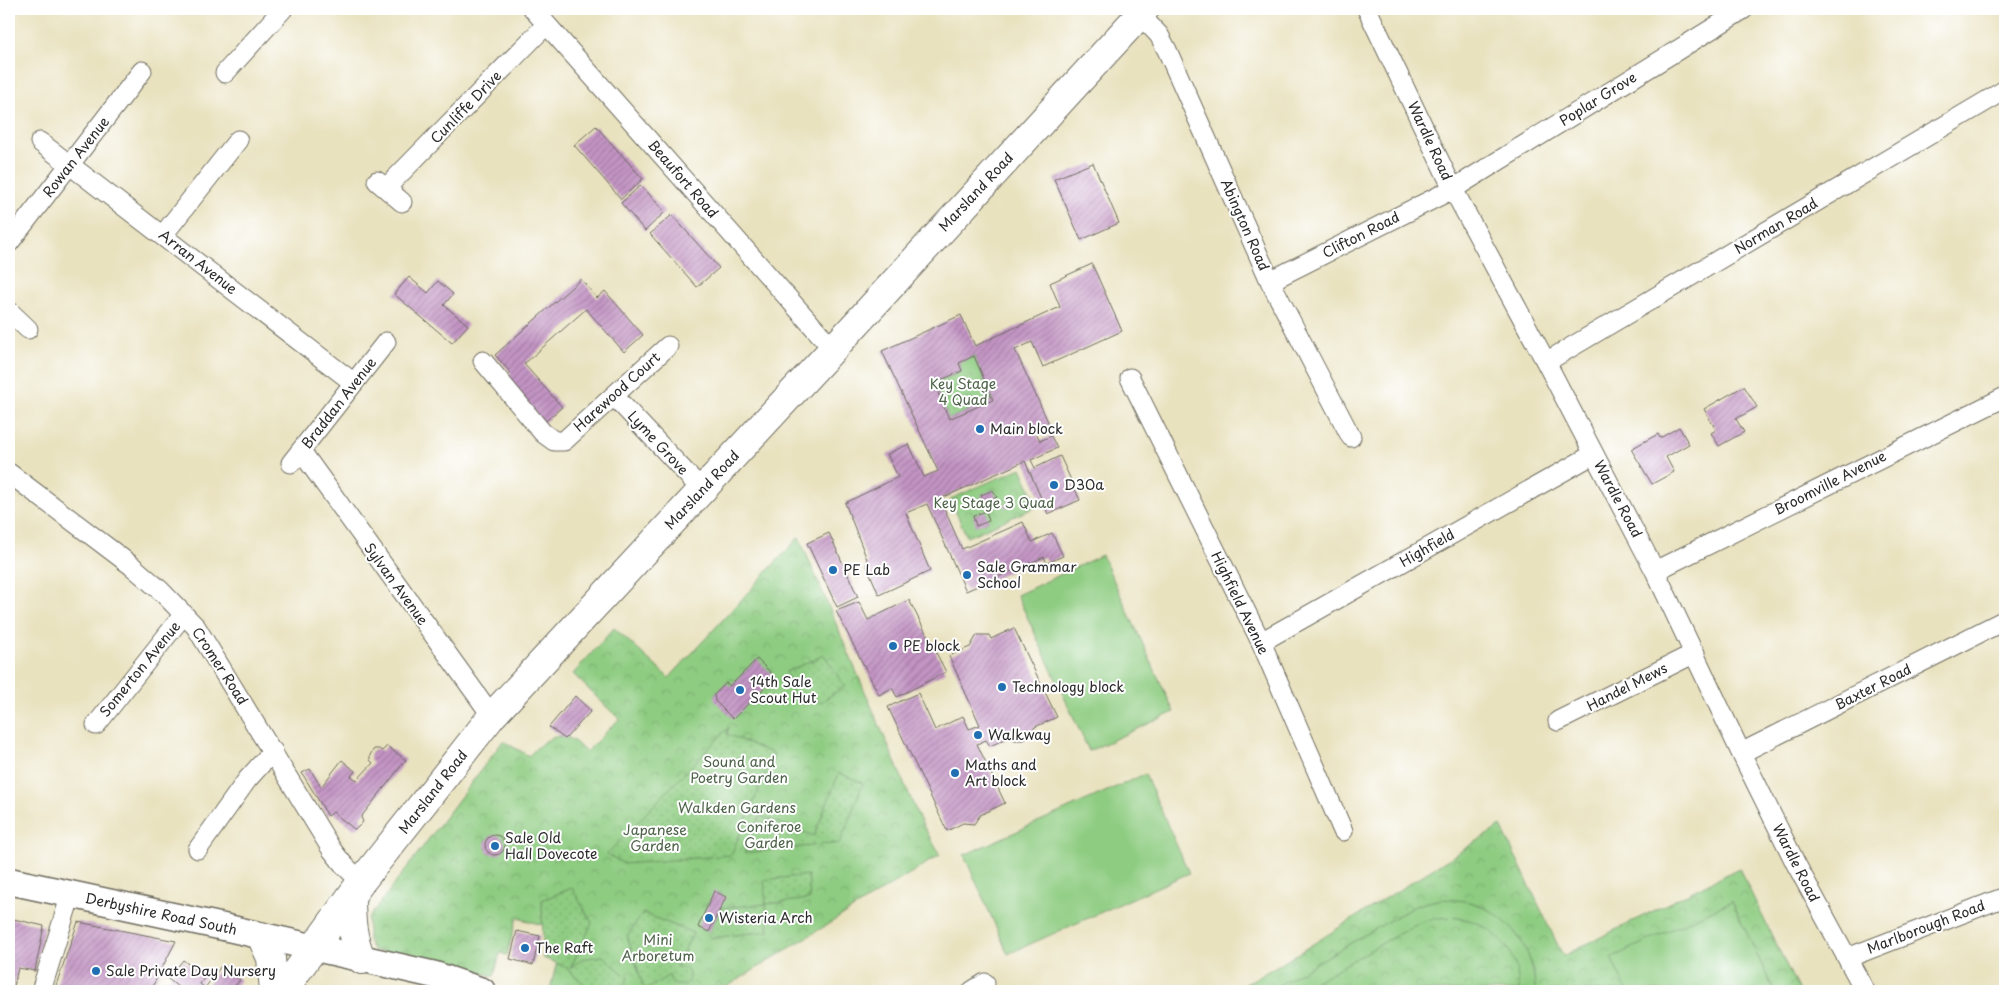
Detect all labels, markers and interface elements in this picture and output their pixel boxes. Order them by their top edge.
street label: Cunliffe Drive [425,65,506,148]
street label: Poplar Grove [1555,67,1640,131]
street label: Wardle Road [1403,98,1458,184]
street label: Rowan Avenue [37,112,114,202]
street label: Beaufort Road [643,135,723,223]
street label: Marsland Road [933,147,1018,236]
street label: Abington Road [1216,176,1275,274]
street label: Norman Road [1730,192,1821,259]
street label: Clifton Road [1319,206,1403,263]
street label: Arran Avenue [155,224,242,299]
street label: Harewood Court [569,347,665,436]
street label: Braddan Avenue [296,352,381,453]
park label: Key Stage 4 Quad [930,373,996,410]
street label: Lyme Grove [623,406,694,479]
place label: Main block [990,418,1063,439]
marker: Main block [974,423,986,435]
street label: Marsland Road [659,445,744,534]
street label: Broomville Avenue [1770,445,1890,520]
street label: Wardle Road [1589,456,1648,541]
place label: D30a [1064,474,1104,495]
marker: D30a [1048,479,1060,491]
park label: Key Stage 3 Quad [934,492,1054,513]
street label: Highfield [1395,523,1458,572]
street label: Sylvan Avenue [359,538,434,629]
street label: Highfield Avenue [1206,548,1275,658]
place label: Sale Grammar School [977,556,1077,593]
place label: PE Lab [843,559,890,580]
marker: PE Lab [827,564,839,576]
marker: Sale Grammar School [961,569,973,581]
street label: Somerton Avenue [94,616,185,721]
street label: Cromer Road [187,623,253,709]
place label: PE block [903,635,960,656]
marker: PE block [887,640,899,652]
street label: Handel Mews [1583,657,1671,716]
street label: Baxter Road [1831,658,1915,715]
place label: 14th Sale Scout Hut [750,671,817,708]
place label: Technology block [1012,676,1124,697]
marker: Technology block [996,681,1008,693]
marker: 14th Sale Scout Hut [734,684,746,696]
place label: Walkway [988,724,1051,745]
marker: Walkway [972,729,984,741]
street label: Marsland Road [393,745,472,838]
park label: Sound and Poetry Garden [690,751,788,788]
place label: Maths and Art block [965,754,1037,791]
marker: Maths and Art block [949,767,961,779]
park label: Walkden Gardens [678,797,796,818]
park label: Coniferoe Garden [737,816,802,853]
park label: Japanese Garden [623,819,687,856]
street label: Wardle Road [1768,820,1825,905]
place label: Sale Old Hall Dovecote [505,827,598,864]
marker: Sale Old Hall Dovecote [489,840,501,852]
street label: Derbyshire Road South [83,887,239,940]
street label: Marlborough Road [1864,894,1988,959]
place label: Wisteria Arch [719,907,813,928]
marker: Wisteria Arch [703,912,715,924]
park label: Mini Arboretum [622,929,694,966]
place label: The Raft [535,937,593,958]
marker: The Raft [519,942,531,954]
place label: Sale Private Day Nursery [106,960,276,981]
marker: Sale Private Day Nursery [90,965,102,977]

